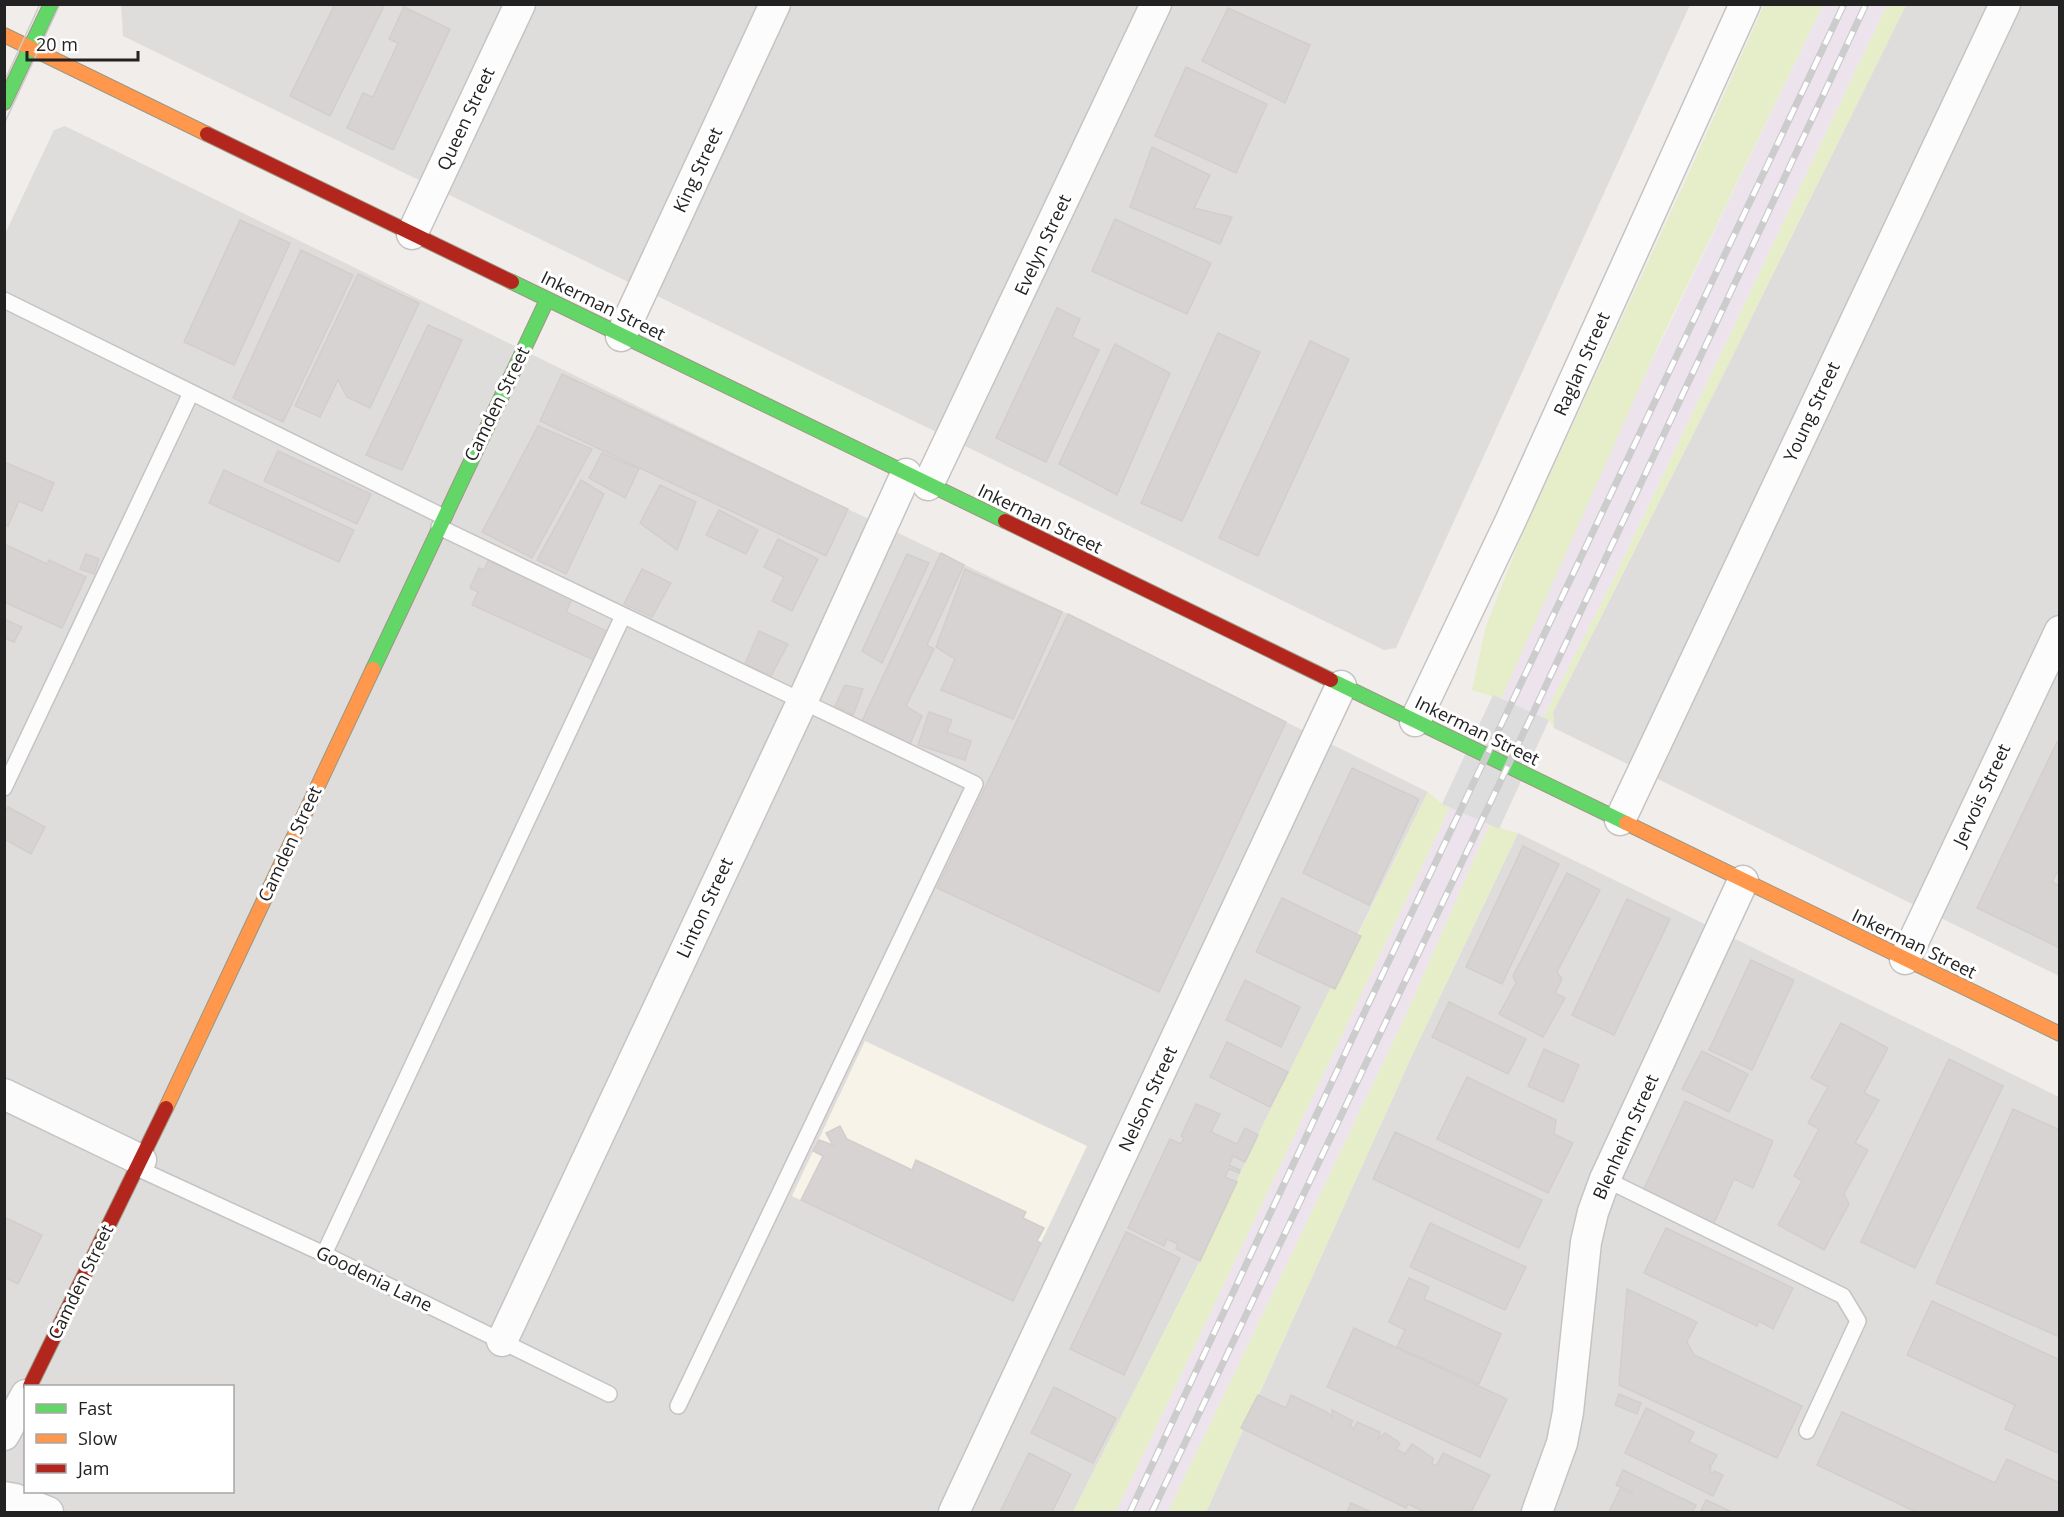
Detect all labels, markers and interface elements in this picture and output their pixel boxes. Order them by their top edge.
scale bar [27,24,138,62]
text: 20 m [36,32,78,56]
street label: Queen Street [431,63,499,174]
street label: King Street [667,123,727,216]
street label: Evelyn Street [1008,190,1076,299]
street label: Inkerman Street [537,265,670,346]
street label: Raglan Street [1547,308,1615,419]
street label: Camden Street [458,342,534,465]
street label: Young Street [1777,358,1845,465]
street label: Inkerman Street [974,478,1107,559]
street label: Inkerman Street [1411,690,1544,771]
street label: Jervois Street [1946,740,2015,851]
street label: Camden Street [252,782,326,905]
street label: Linton Street [670,853,738,962]
street label: Inkerman Street [1848,903,1981,984]
street label: Nelson Street [1112,1042,1182,1155]
street label: Blenheim Street [1587,1070,1663,1203]
street label: Camden Street [42,1220,118,1343]
street label: Goodenia Lane [312,1240,437,1317]
legend [24,1385,234,1493]
text: Fast [78,1396,112,1420]
text: Slow [78,1426,117,1450]
text: Jam [76,1456,110,1480]

